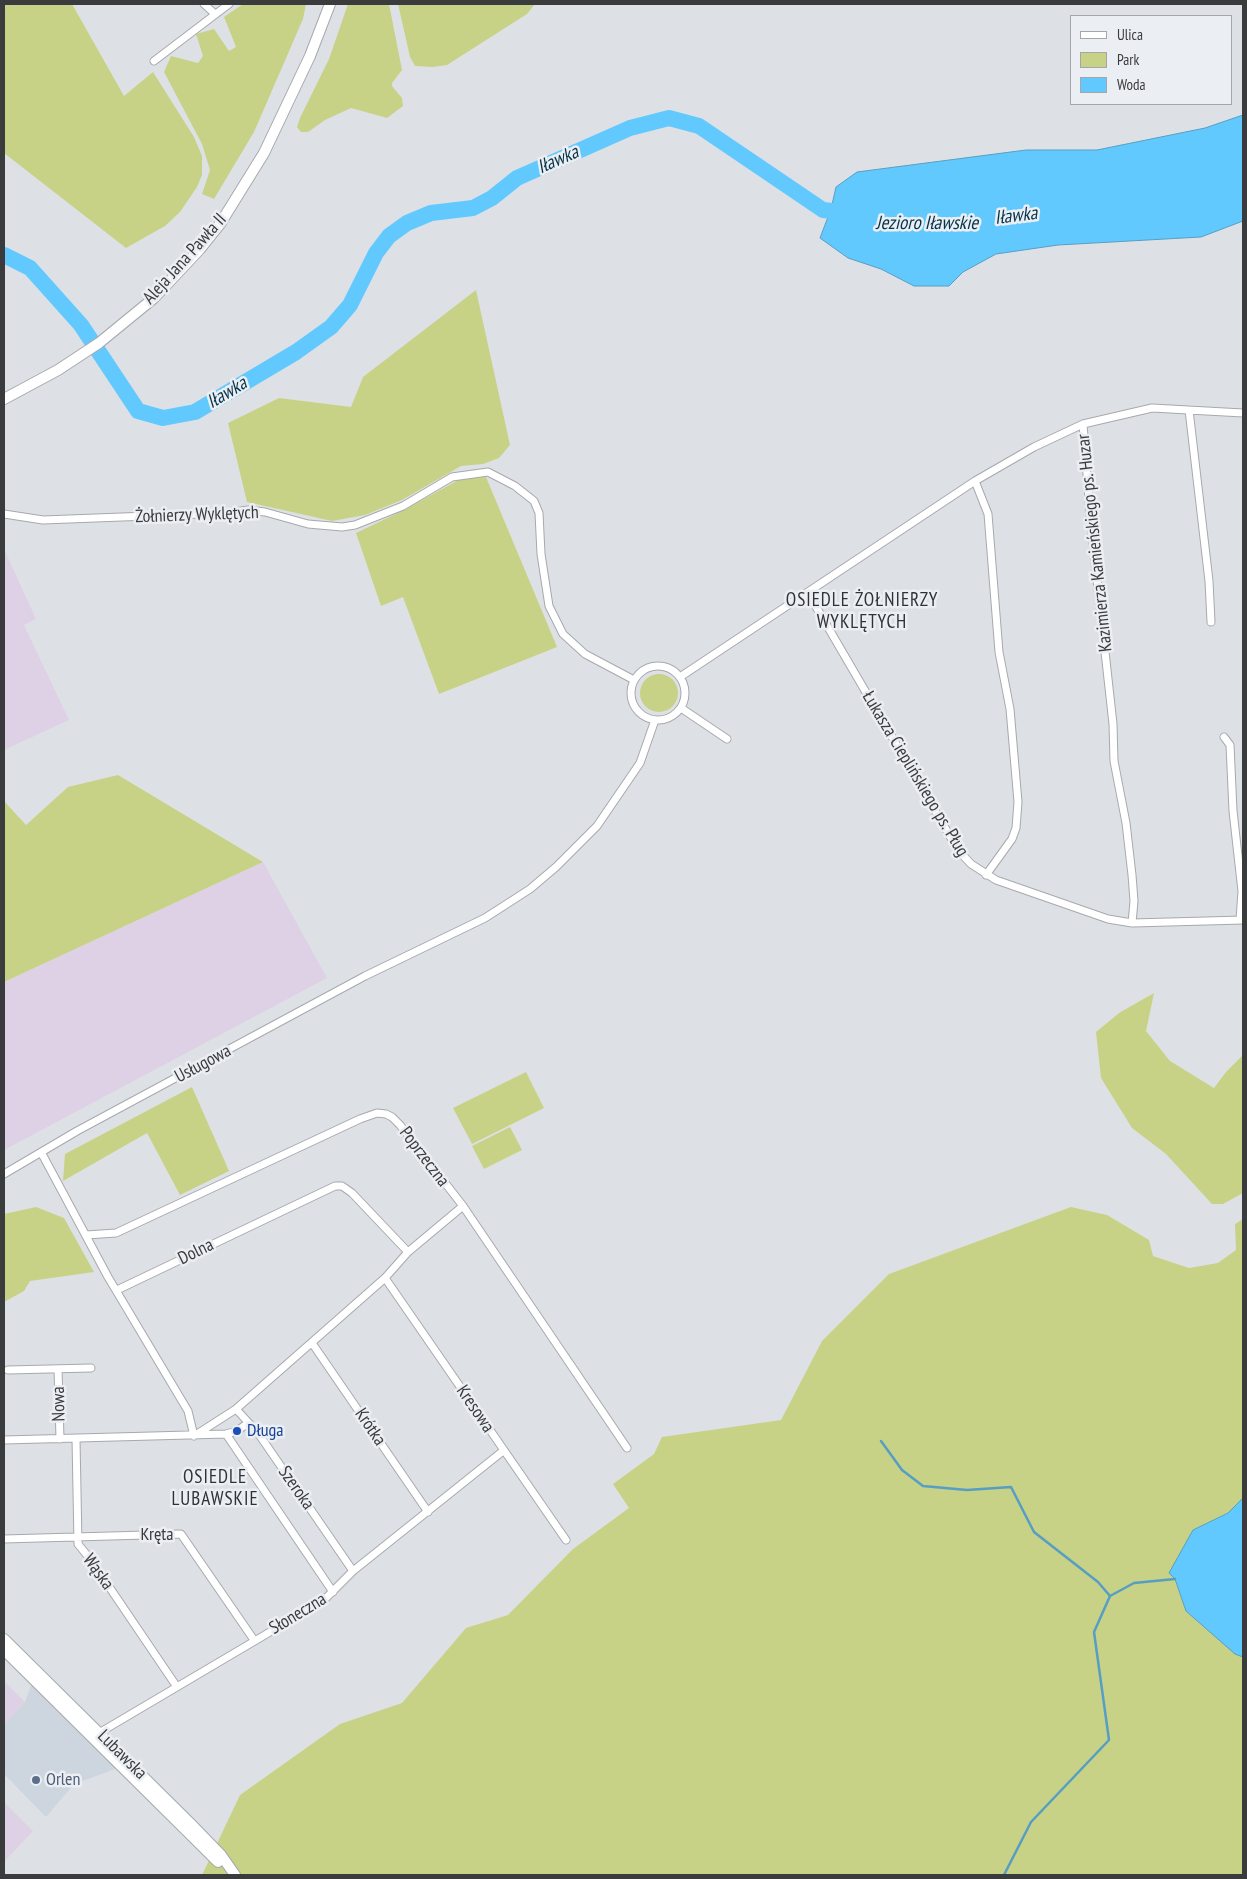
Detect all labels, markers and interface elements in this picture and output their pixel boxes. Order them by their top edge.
legend [1070,15,1232,105]
text: Ulica [1117,25,1143,44]
text: Park [1117,50,1139,69]
text: Woda [1117,75,1146,94]
water label: Iławka [534,141,582,179]
water label: Iławka [993,202,1039,230]
street label: Aleja Jana Pawła II [139,209,231,309]
water label: Jezioro Iławskie [876,213,978,235]
water label: Iławka [203,372,251,414]
street label: Kazimierza Kamieńskiego ps. Huzar [1073,433,1117,653]
street label: Żołnierzy Wyklętych [135,502,259,528]
district label: OSIEDLE ŻOŁNIERZY WYKLĘTYCH [784,590,940,634]
street label: Łukasza Cieplińskiego ps. Pług [857,688,973,860]
street label: Usługowa [171,1040,235,1088]
street label: Poprzeczna [394,1123,454,1191]
street label: Dolna [175,1234,217,1270]
street label: Kresowa [451,1381,499,1437]
street label: Nowa [48,1386,70,1422]
street label: Krótka [350,1404,390,1450]
place label: Długa [247,1420,283,1442]
marker: Długa [231,1425,243,1437]
street label: Szeroka [273,1462,319,1514]
district label: OSIEDLE LUBAWSKIE [170,1467,260,1511]
street label: Kręta [141,1524,173,1546]
street label: Wąska [78,1550,118,1594]
street label: Słoneczna [266,1589,330,1639]
street label: Lubawska [93,1726,151,1784]
place label: Orlen [46,1769,80,1791]
marker: Orlen [30,1774,42,1786]

